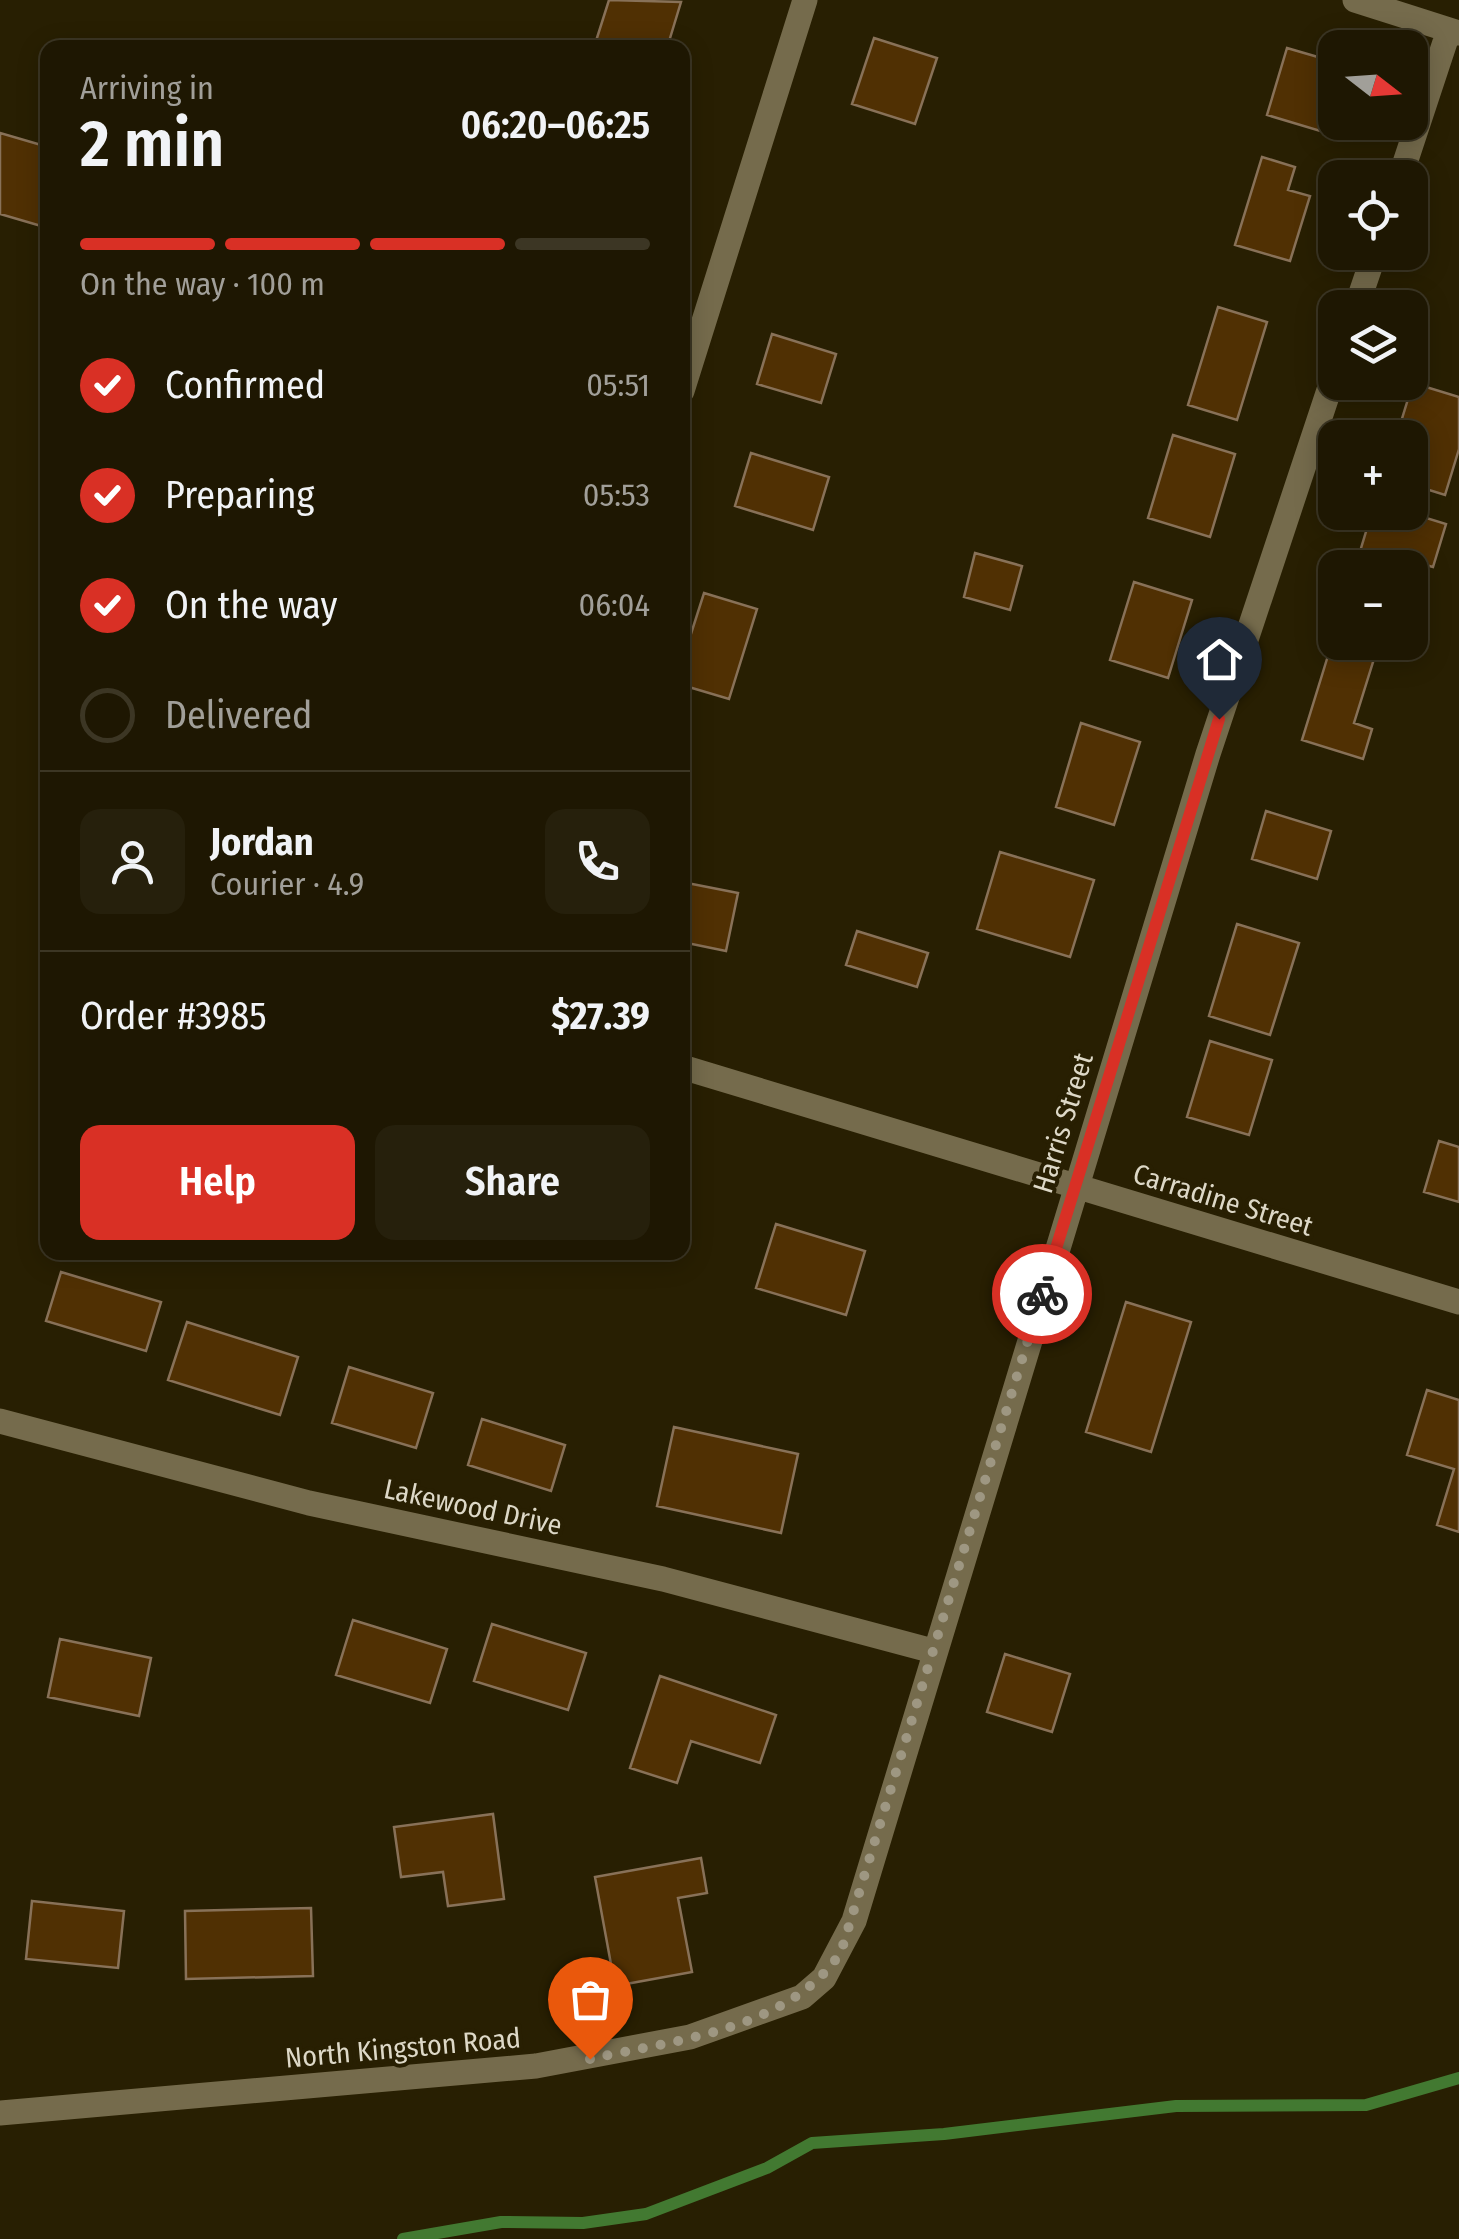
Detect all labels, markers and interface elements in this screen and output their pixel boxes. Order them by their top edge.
north arrow [1318,30,1428,140]
map controls [1318,30,1428,660]
text: Arriving in [80,69,214,107]
text: 06:20–06:25 [461,102,650,148]
text: 2 min [80,105,224,183]
button: locate [1318,160,1428,270]
text: On the way · 100 m [80,265,325,303]
button: layers [1318,290,1428,400]
icon: check [80,358,135,413]
text: Confirmed [165,362,325,408]
text: 05:51 [586,366,650,404]
button: + [1318,420,1428,530]
icon: check [80,468,135,523]
text: Preparing [165,472,314,518]
text: 05:53 [583,476,650,514]
button: − [1318,550,1428,660]
icon: check [80,578,135,633]
text: On the way [165,582,337,628]
text: 06:04 [579,586,650,624]
pin [1177,617,1262,720]
icon: home [1192,632,1247,687]
text: Delivered [165,692,312,738]
button: person [80,809,185,914]
button: phone [545,809,650,914]
text: Jordan [210,819,314,865]
text: Courier · 4.9 [210,865,364,903]
text: Order #3985 [80,993,267,1039]
text: $27.39 [551,993,650,1039]
street label: Harris Street [1026,1048,1100,1197]
button: Help [80,1125,355,1240]
button: Share [375,1125,650,1240]
street label: Carradine Street [1129,1157,1318,1243]
courier [992,1244,1092,1344]
icon: bike [1015,1267,1070,1322]
street label: Lakewood Drive [381,1472,565,1542]
pin [548,1957,633,2060]
icon: bag [563,1972,618,2027]
street label: North Kingston Road [284,2021,522,2075]

